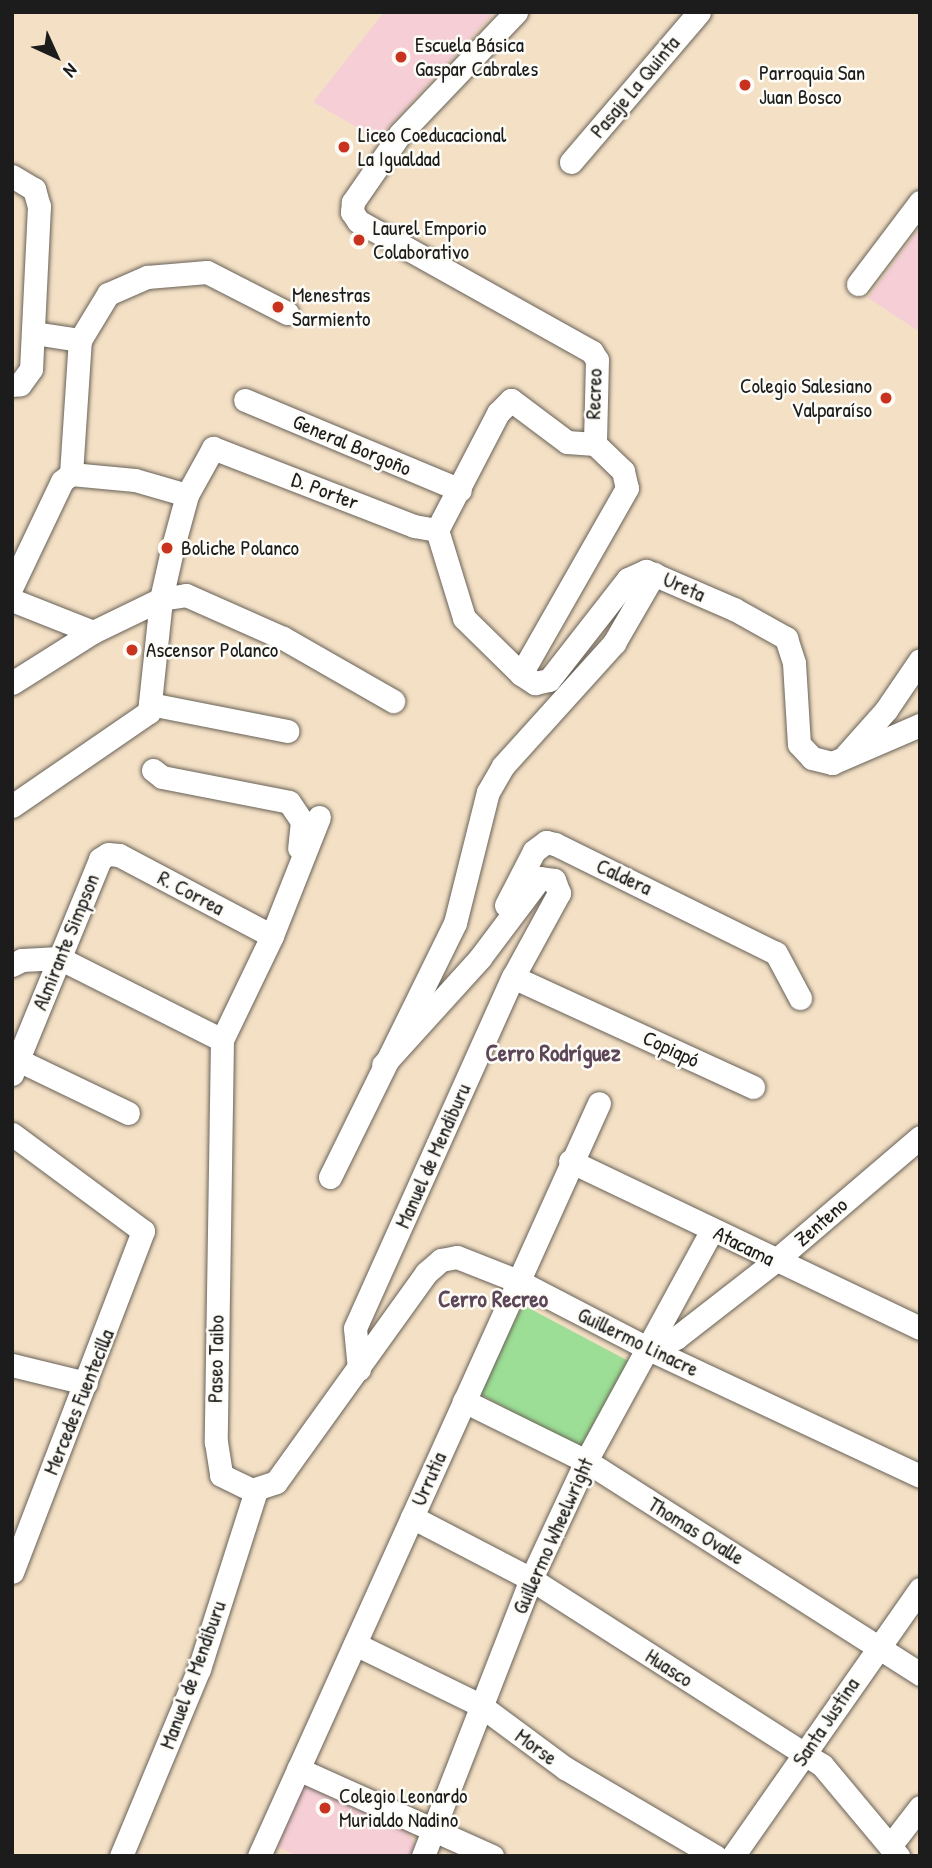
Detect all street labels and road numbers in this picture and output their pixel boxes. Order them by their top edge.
street label: Pasaje La Quinta [585,31,685,143]
street label: Recreo [581,368,607,420]
street label: General Borgoño [289,409,415,481]
street label: D. Porter [288,467,362,515]
street label: Ureta [659,567,709,607]
street label: Caldera [592,853,656,901]
street label: R. Correa [153,865,229,921]
street label: Almirante Simpson [27,870,105,1014]
street label: Copiapó [639,1025,703,1073]
street label: Manuel de Mendiburu [390,1080,476,1232]
street label: Zenteno [789,1192,853,1252]
street label: Atacama [709,1221,779,1271]
street label: Guillermo Linacre [574,1302,702,1382]
street label: Paseo Taibo [203,1315,229,1403]
street label: Mercedes Fuentecilla [38,1326,120,1478]
street label: Urrutia [406,1448,452,1510]
street label: Guillermo Wheelwright [507,1454,599,1618]
street label: Thomas Ovalle [643,1492,749,1570]
street label: Manuel de Mendiburu [155,1598,231,1752]
street label: Huasco [641,1644,697,1692]
street label: Santa Justina [787,1673,865,1771]
street label: Morse [510,1723,562,1771]

